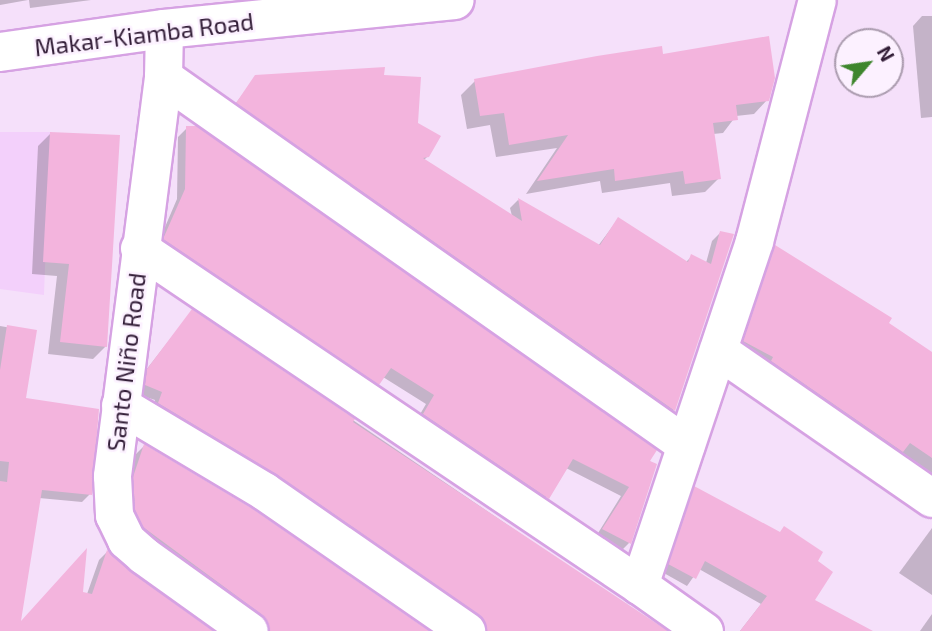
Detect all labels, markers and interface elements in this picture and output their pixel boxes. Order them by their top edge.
street label: Makar-Kiamba Road [33,6,255,62]
north arrow [834,28,904,98]
text: N [873,42,899,65]
street label: Santo Niño Road [101,271,151,453]

